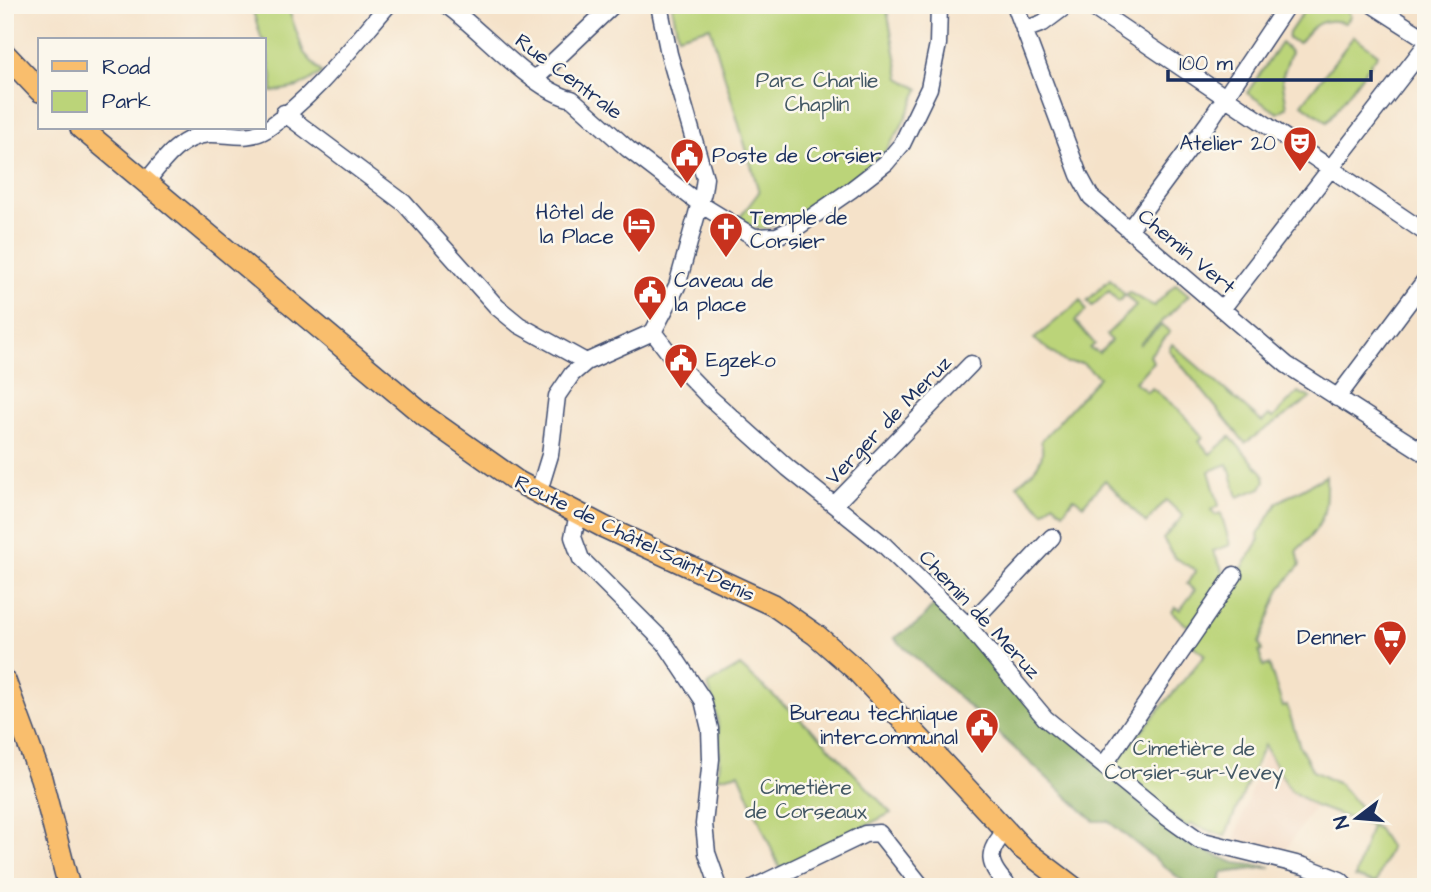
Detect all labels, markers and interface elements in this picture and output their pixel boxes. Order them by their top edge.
street label: Rue Centrale [509,26,628,126]
legend [38,38,266,130]
scale bar [1168,38,1372,82]
text: 100 m [1179,49,1234,78]
text: Road [102,53,150,82]
park label: Parc Charlie Chaplin [756,66,878,120]
text: Park [102,87,151,116]
theatre icon: Atelier 20 [1281,124,1319,173]
place label: Atelier 20 [1180,129,1276,158]
public building icon: Poste de Corsier [668,136,706,185]
place label: Poste de Corsier [712,141,882,170]
place label: Hôtel de la Place [536,198,614,251]
street label: Chemin Vert [1132,202,1242,301]
place label: Temple de Corsier [750,203,848,256]
hotel icon: Hôtel de la Place [620,205,658,254]
church icon: Temple de Corsier [707,210,745,259]
place label: Caveau de la place [674,266,774,320]
public building icon: Caveau de la place [631,273,669,322]
public building icon: Egzeko [662,341,700,390]
place label: Egzeko [706,346,776,377]
street label: Verger de Meruz [819,349,960,493]
street label: Route de Châtel-Saint-Denis [510,468,760,609]
street label: Chemin de Meruz [912,543,1048,686]
supermarket icon: Denner [1371,618,1409,667]
place label: Denner [1297,623,1366,652]
place label: Bureau technique intercommunal [790,699,958,752]
public building icon: Bureau technique intercommunal [963,706,1001,755]
park label: Cimetière de Corsier-sur-Vevey [1104,734,1284,789]
park label: Cimetière de Corseaux [745,773,867,826]
north arrow [1322,784,1392,854]
text: N [1327,813,1357,832]

